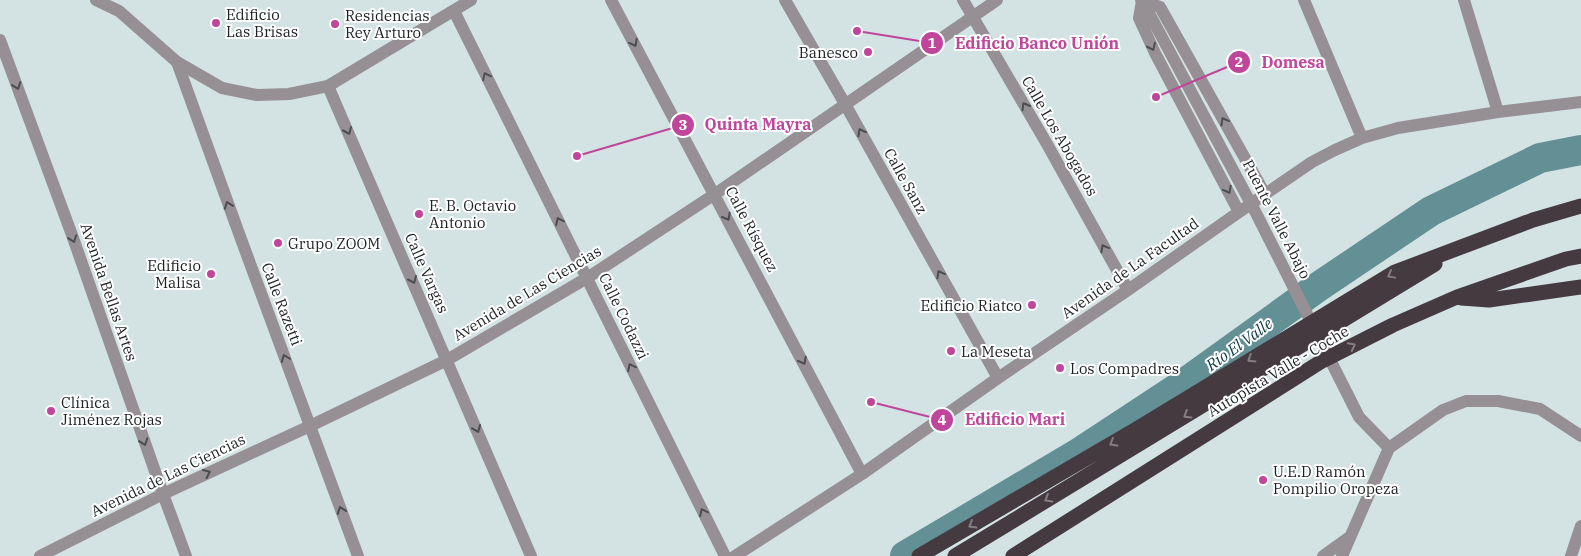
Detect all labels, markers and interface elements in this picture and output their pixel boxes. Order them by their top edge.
place label: Edificio Las Brisas [226,5,298,41]
place label: Residencias Rey Arturo [345,6,430,42]
marker: Edificio Las Brisas [210,17,222,29]
marker: Residencias Rey Arturo [329,18,341,30]
callout: Edificio Banco Unión [920,28,1129,59]
text: 1 [927,33,937,52]
text: Edificio Banco Unión [955,33,1119,53]
one-way arrow [628,38,638,47]
one-way arrow [1146,41,1156,50]
place label: Banesco [799,43,858,62]
marker: Banesco [862,46,874,58]
callout: Domesa [1226,47,1335,78]
text: 2 [1234,52,1244,71]
text: Domesa [1261,52,1325,72]
one-way arrow [483,72,493,81]
street label: Calle Los Abogados [1018,73,1102,199]
one-way arrow [11,81,21,90]
one-way arrow [1021,102,1031,111]
callout: Quinta Mayra [670,109,822,140]
text: Quinta Mayra [705,114,811,134]
text: 3 [678,115,688,134]
one-way arrow [1220,118,1230,127]
one-way arrow [341,126,352,135]
one-way arrow [857,129,867,138]
street label: Calle Sanz [880,145,932,217]
street label: Puente Valle Abajo [1239,156,1315,282]
street label: Calle Rísquez [721,183,783,275]
one-way arrow [1222,185,1232,194]
place label: E. B. Octavio Antonio [429,196,516,232]
one-way arrow [224,202,234,210]
marker: E. B. Octavio Antonio [413,208,425,220]
one-way arrow [721,212,731,221]
street label: Avenida de La Facultad [1058,213,1202,323]
one-way arrow [554,217,565,226]
street label: Avenida Bellas Artes [76,220,142,364]
street label: Calle Vargas [401,230,453,316]
one-way arrow [67,234,77,242]
place label: Grupo ZOOM [288,234,380,253]
marker: Grupo ZOOM [272,237,284,249]
street label: Avenida de Las Ciencias [449,241,605,345]
one-way arrow [1101,244,1111,253]
place label: Edificio Malisa [147,256,201,292]
street label: Calle Razetti [257,260,307,348]
marker: Edificio Malisa [205,268,217,280]
one-way arrow [1387,269,1396,279]
street label: Calle Codazzi [595,270,653,363]
one-way arrow [936,271,946,280]
one-way arrow [406,275,417,284]
place label: Edificio Riatco [921,296,1022,315]
marker: Edificio Riatco [1026,299,1038,311]
water label: Río El Valle [1201,313,1276,375]
street label: Autopista Valle - Coche [1204,321,1352,421]
place label: La Meseta [961,342,1032,361]
one-way arrow [1346,342,1355,352]
marker: La Meseta [945,345,957,357]
one-way arrow [1248,352,1257,362]
one-way arrow [281,354,291,363]
one-way arrow [797,356,807,365]
place label: Los Compadres [1070,359,1179,378]
marker: Los Compadres [1054,362,1066,374]
one-way arrow [627,363,637,372]
place label: Clínica Jiménez Rojas [61,393,162,429]
callout: Edificio Mari [930,404,1075,435]
marker: Clínica Jiménez Rojas [45,405,57,417]
one-way arrow [1184,408,1193,418]
text: Edificio Mari [965,409,1065,429]
text: 4 [937,410,947,429]
one-way arrow [471,424,481,433]
street label: Avenida de Las Ciencias [88,429,248,521]
one-way arrow [138,437,148,445]
one-way arrow [1109,437,1118,447]
place label: U.E.D Ramón Pompilio Oropeza [1273,462,1399,498]
one-way arrow [202,469,211,480]
marker: U.E.D Ramón Pompilio Oropeza [1257,474,1269,486]
one-way arrow [1045,493,1054,502]
one-way arrow [337,506,347,515]
one-way arrow [699,509,709,518]
one-way arrow [969,519,978,529]

